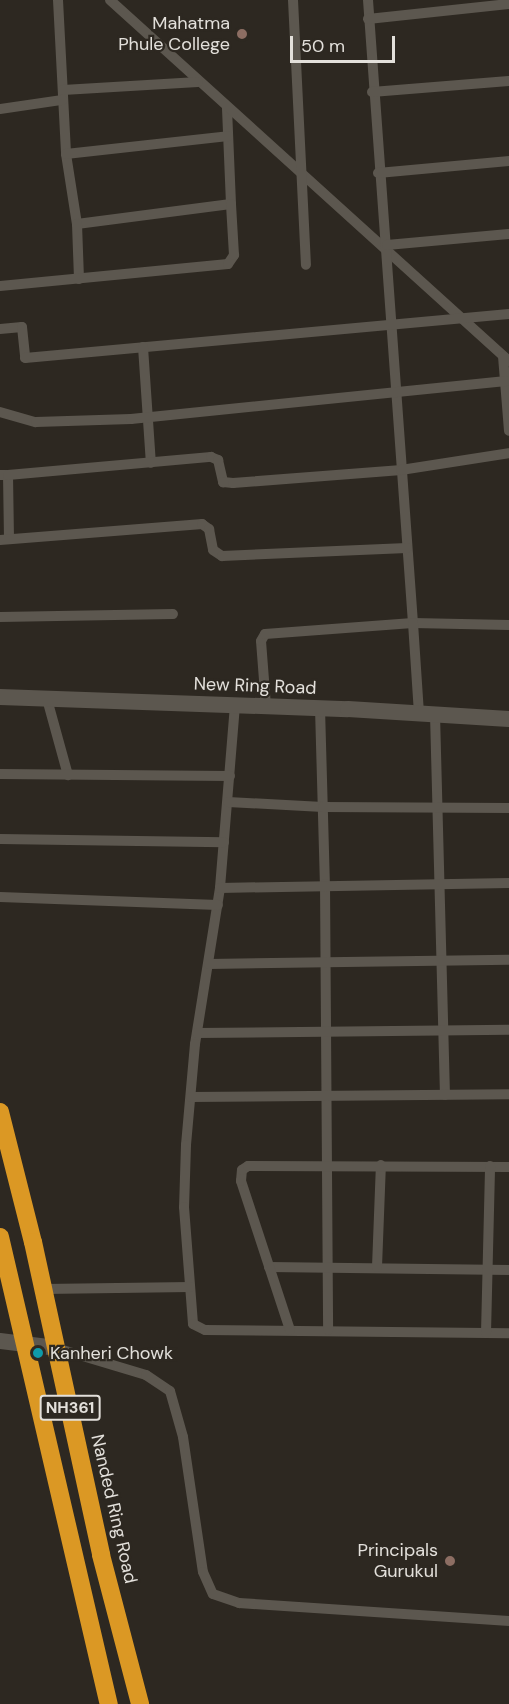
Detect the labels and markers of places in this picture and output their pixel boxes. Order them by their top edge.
place label: Mahatma Phule College [118,13,230,56]
marker: Mahatma Phule College [235,27,249,41]
place label: Kanheri Chowk [50,1342,173,1364]
marker: Kanheri Chowk [31,1346,45,1360]
place label: Principals Gurukul [358,1540,438,1582]
marker: Principals Gurukul [443,1554,457,1568]

